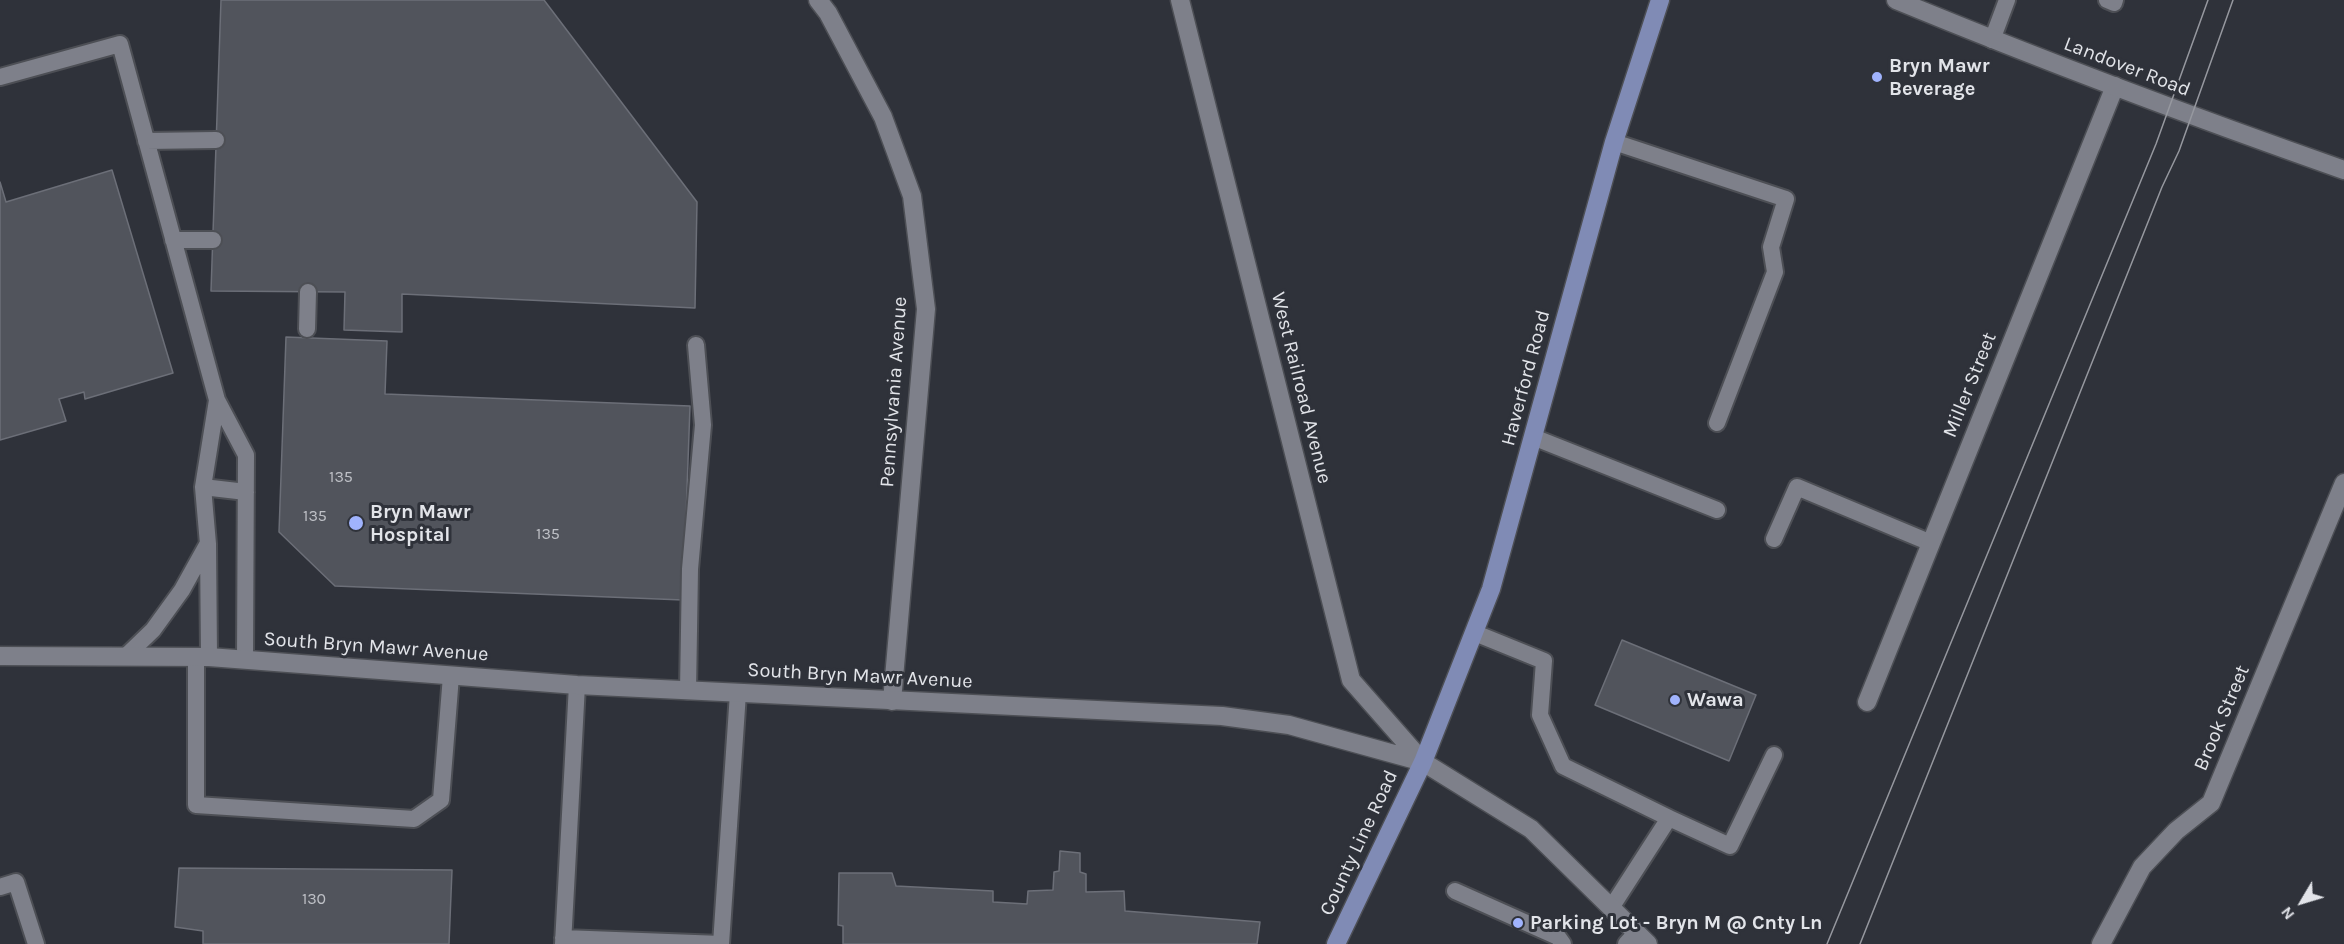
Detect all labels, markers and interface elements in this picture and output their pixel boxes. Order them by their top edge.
street label: Landover Road [2060,32,2194,102]
place label: Bryn Mawr Beverage [1889,54,1990,101]
marker: Bryn Mawr Beverage [1870,70,1884,84]
street label: West Railroad Avenue [1266,290,1336,486]
street label: Pennsylvania Avenue [875,296,913,488]
street label: Haverford Road [1496,307,1556,449]
street label: Miller Street [1938,329,2002,441]
house number: 135 [329,467,353,487]
place label: Bryn Mawr Hospital [370,500,471,547]
house number: 135 [303,506,327,526]
marker: Bryn Mawr Hospital [347,514,365,532]
house number: 135 [536,524,560,544]
street label: South Bryn Mawr Avenue [263,627,489,667]
street label: South Bryn Mawr Avenue [747,658,973,694]
street label: Brook Street [2189,662,2255,774]
place label: Wawa [1687,688,1744,712]
marker: Wawa [1668,693,1682,707]
street label: County Line Road [1315,767,1403,919]
north arrow [2272,872,2332,932]
house number: 130 [302,889,326,909]
text: N [2276,903,2298,924]
place label: Parking Lot - Bryn M @ Cnty Ln [1530,911,1822,935]
marker: Parking Lot - Bryn M @ Cnty Ln [1511,916,1525,930]

